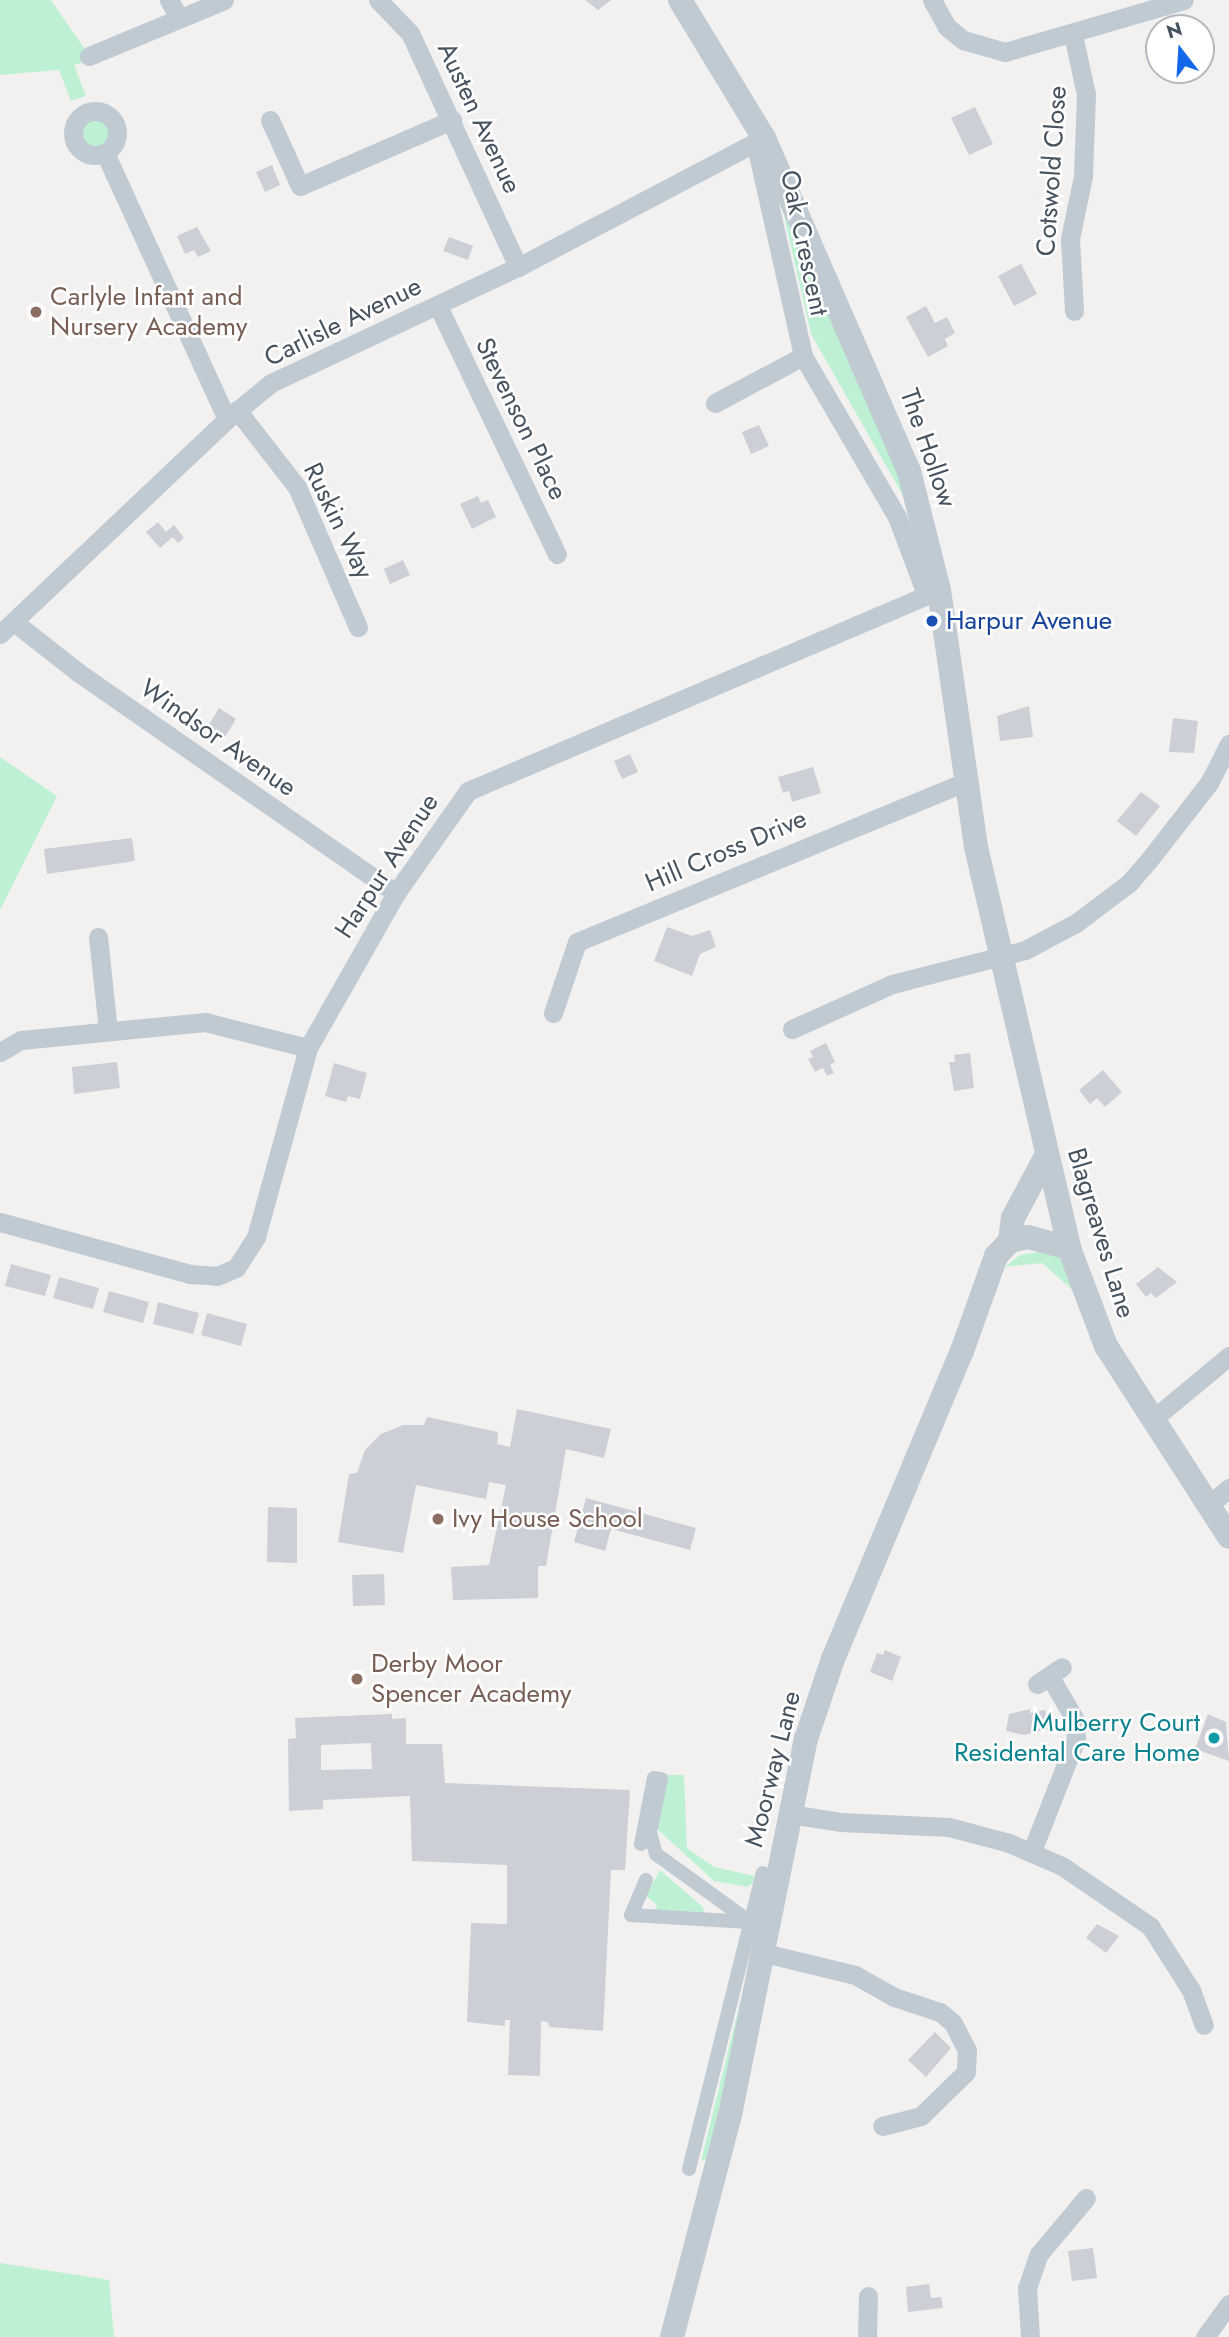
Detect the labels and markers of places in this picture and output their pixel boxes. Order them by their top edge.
place label: Carlyle Infant and Nursery Academy [50,281,247,342]
marker: Carlyle Infant and Nursery Academy [28,304,44,320]
place label: Harpur Avenue [946,605,1112,637]
marker: Harpur Avenue [924,613,940,629]
place label: Ivy House School [452,1503,643,1535]
marker: Ivy House School [430,1511,446,1527]
place label: Derby Moor Spencer Academy [371,1648,572,1710]
marker: Derby Moor Spencer Academy [349,1671,365,1687]
place label: Mulberry Court Residental Care Home [954,1707,1200,1768]
marker: Mulberry Court Residental Care Home [1206,1730,1222,1746]

